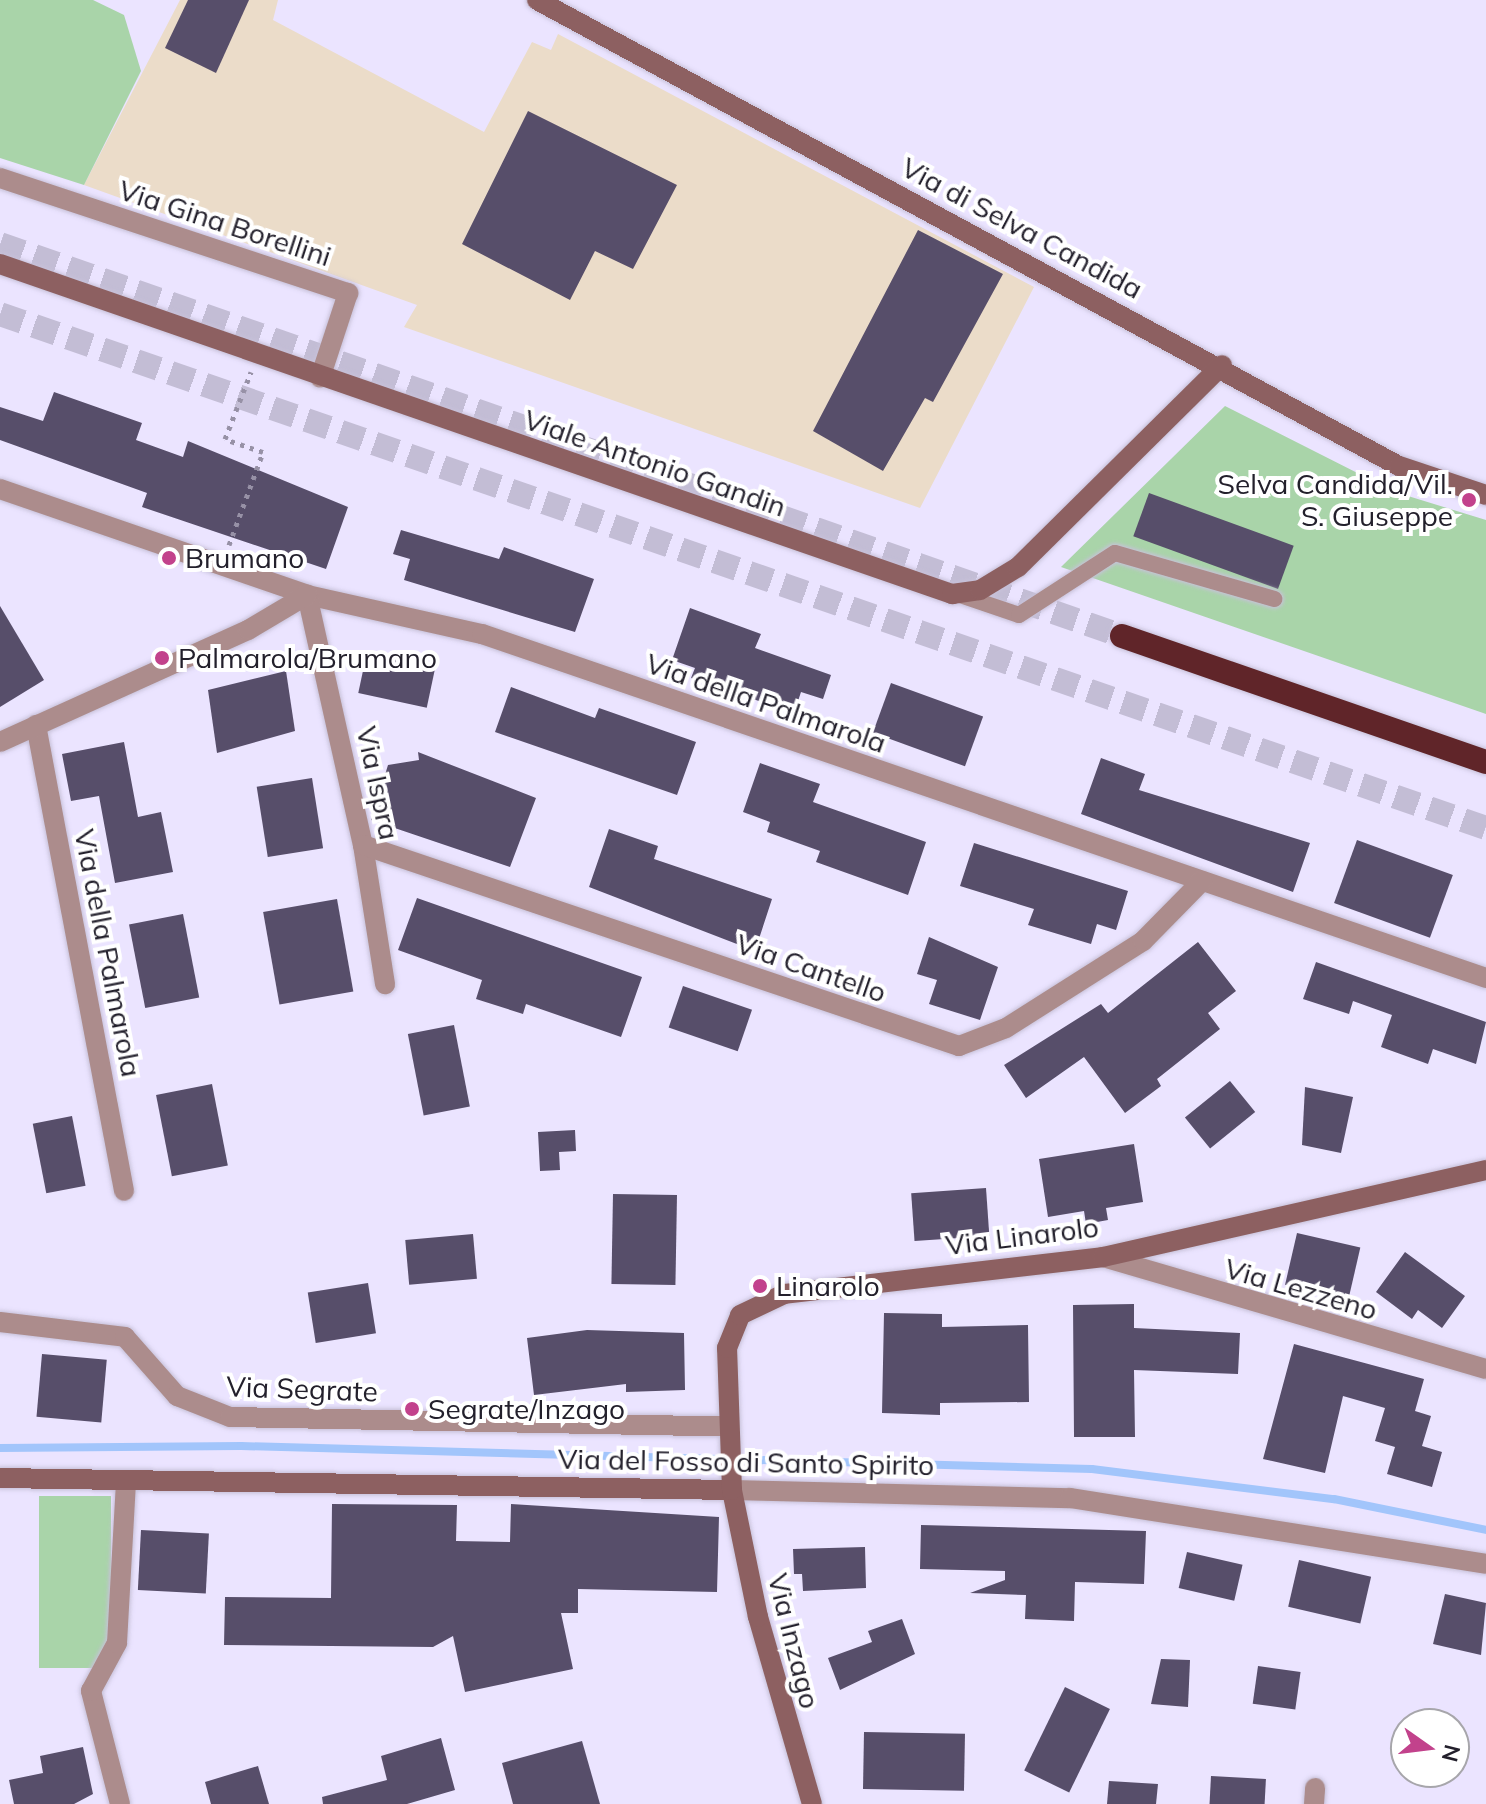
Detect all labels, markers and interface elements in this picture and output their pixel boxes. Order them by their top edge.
street label: Via di Selva Candida [896,150,1148,306]
street label: Via Gina Borellini [115,173,335,273]
street label: Viale Antonio Gandin [520,402,790,524]
place label: Selva Candida/Vil. S. Giuseppe [1218,467,1453,533]
marker: Selva Candida/Vil. S. Giuseppe [1460,491,1478,509]
place label: Brumano [185,541,304,575]
marker: Brumano [160,549,178,567]
place label: Palmarola/Brumano [178,641,437,675]
street label: Via della Palmarola [642,646,890,760]
marker: Palmarola/Brumano [153,649,171,667]
street label: Via Ispra [350,723,406,843]
street label: Via della Palmarola [68,826,148,1080]
street label: Via Cantello [732,927,890,1009]
street label: Via Linarolo [943,1210,1101,1262]
street label: Via Lezzeno [1221,1251,1381,1327]
place label: Linarolo [776,1269,880,1303]
marker: Linarolo [751,1277,769,1295]
street label: Via Segrate [226,1370,378,1408]
place label: Segrate/Inzago [428,1392,625,1426]
marker: Segrate/Inzago [403,1400,421,1418]
street label: Via del Fosso di Santo Spirito [558,1442,934,1482]
street label: Via Inzago [761,1570,827,1712]
north arrow [1390,1708,1470,1788]
text: N [1436,1742,1467,1765]

